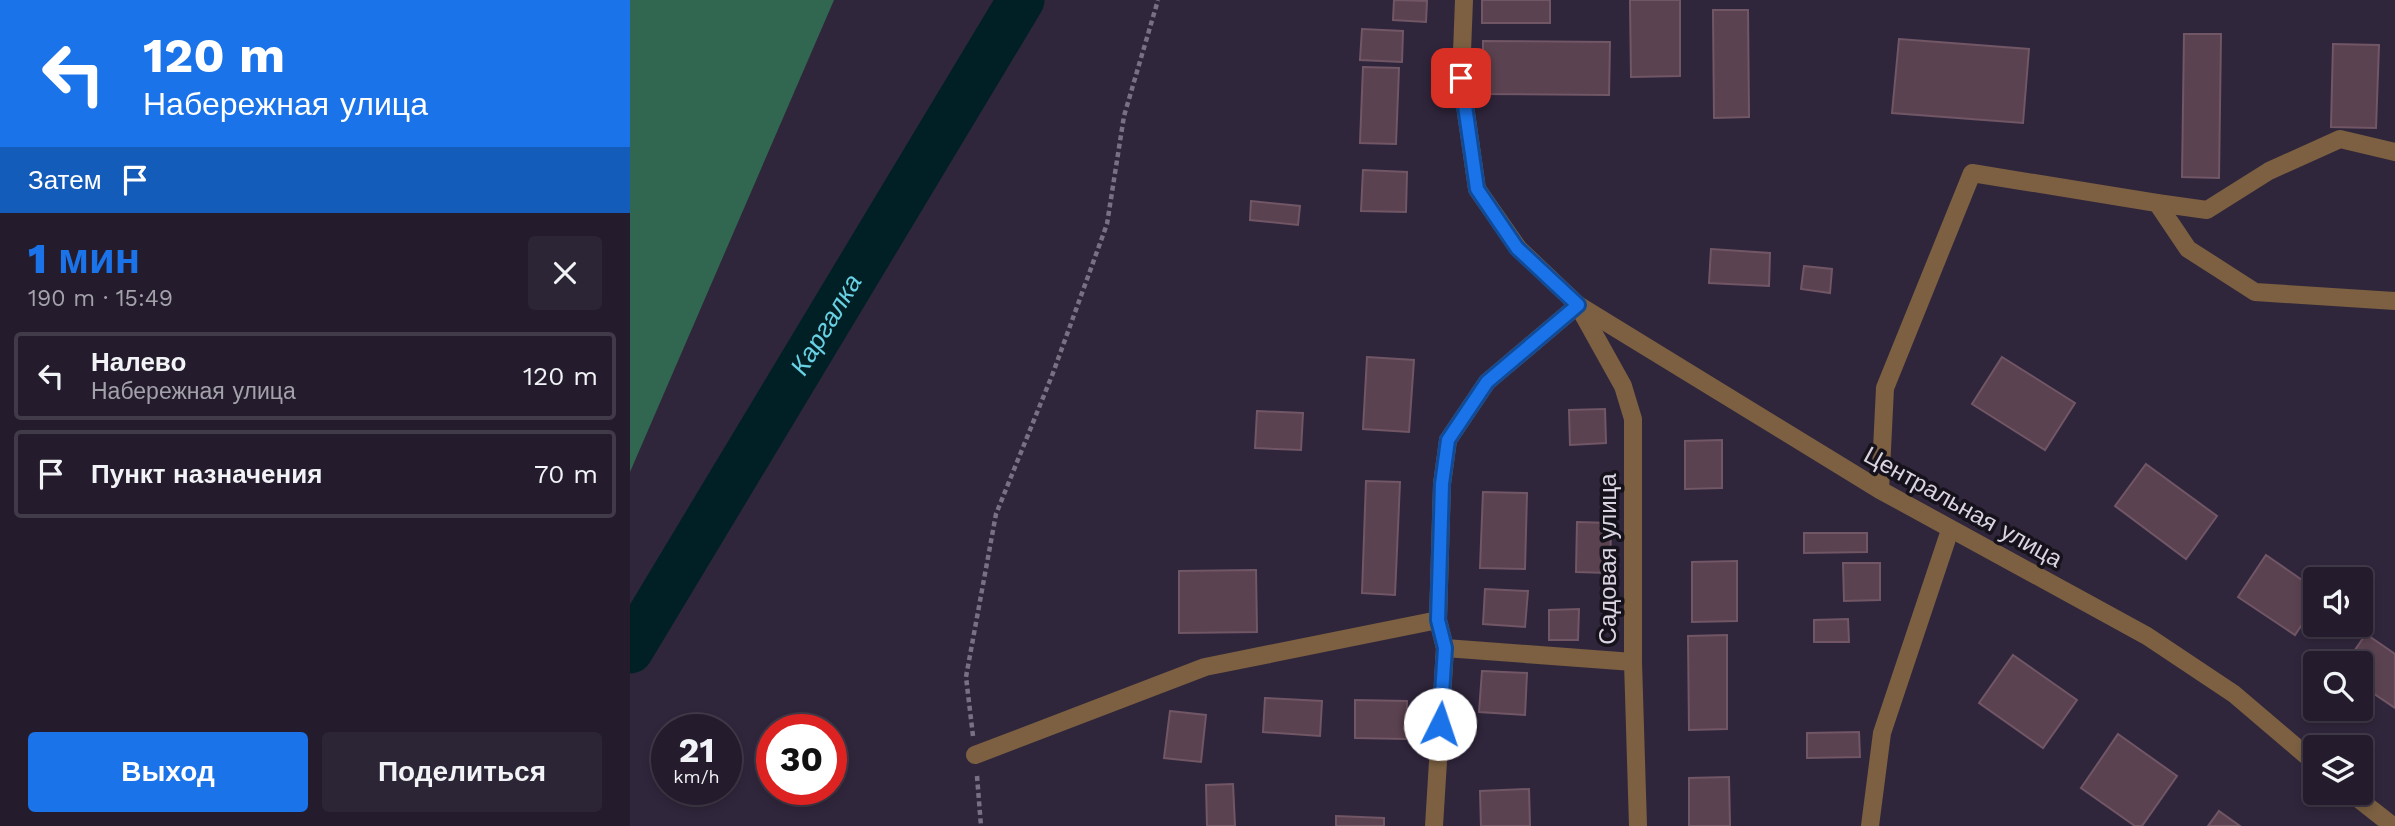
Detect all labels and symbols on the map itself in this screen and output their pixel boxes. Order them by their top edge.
pin [1431,48,1491,108]
water label: Каргалка [784,268,868,380]
street label: Центральная улица [1859,441,2068,573]
street label: Садовая улица [1594,473,1622,645]
position arrow [1403,687,1477,761]
speed limit sign: 30 [756,714,847,805]

